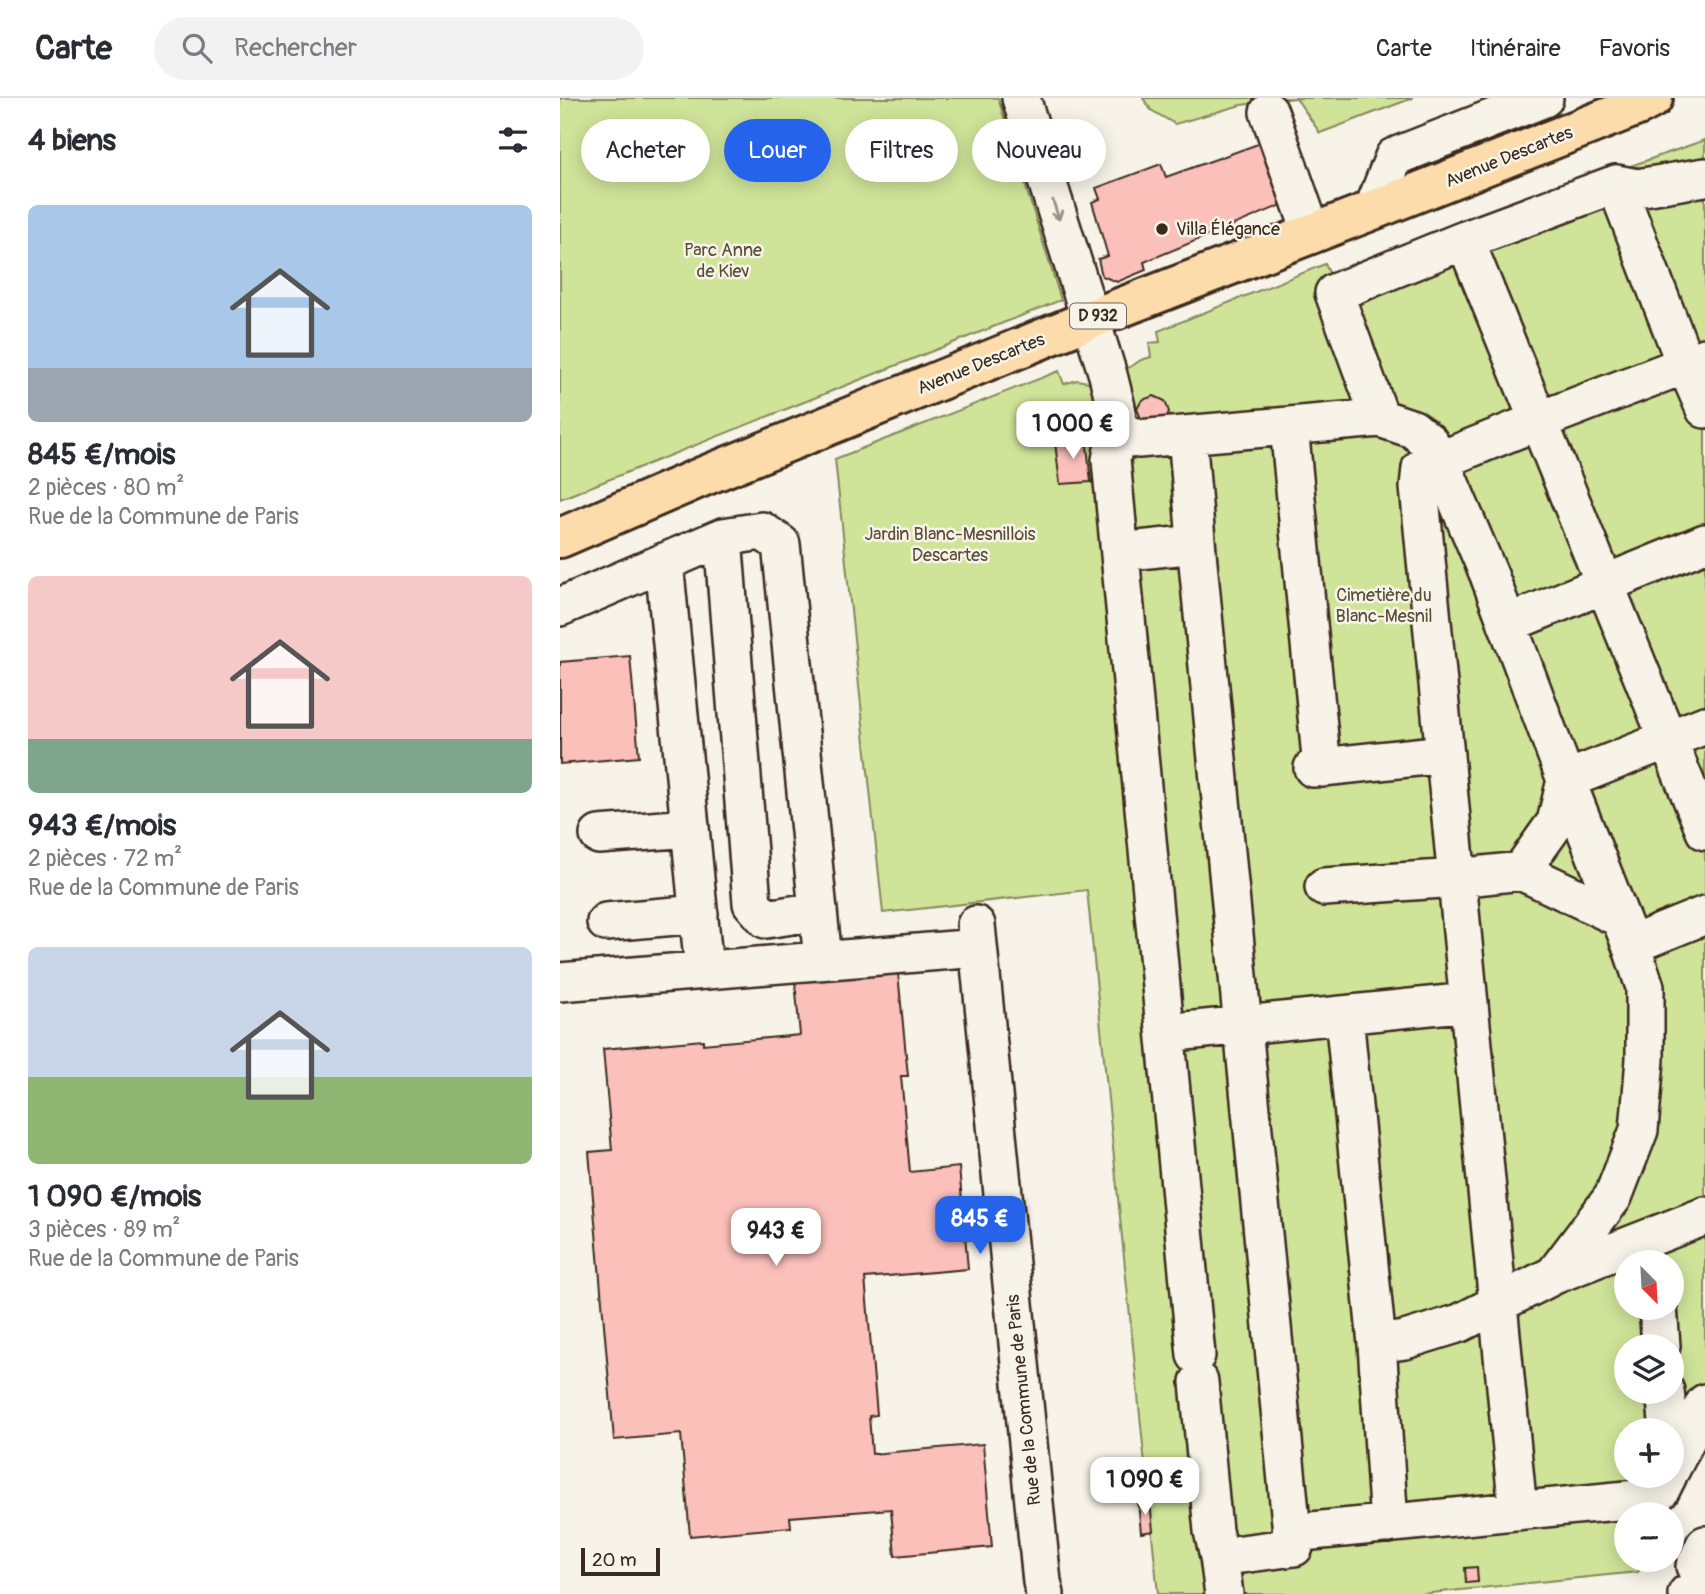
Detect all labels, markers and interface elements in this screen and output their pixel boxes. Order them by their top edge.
search box [154,17,644,80]
text: Carte [35,28,112,69]
icon: search [178,29,216,67]
text: Rechercher [234,32,357,64]
text: Carte [1376,34,1432,63]
text: Itinéraire [1470,34,1561,63]
text: Favoris [1599,34,1670,63]
chip: Acheter [581,119,710,182]
chip: Louer [724,119,831,182]
chip: Filtres [845,119,958,182]
chip: Nouveau [972,119,1106,182]
icon: filters [494,121,532,159]
street label: Avenue Descartes [1442,121,1576,193]
text: 4 biens [28,122,116,159]
one-way arrow [1051,198,1064,220]
place label: Villa Élégance [1176,218,1280,241]
marker: Villa Élégance [1154,221,1170,237]
park label: Parc Anne de Kiev [684,239,762,283]
icon: home [217,250,343,376]
road number: D 932 [1070,304,1126,328]
street label: Avenue Descartes [914,328,1048,400]
pin: 1 000 € [1008,402,1138,461]
text: 1 000 € [1032,409,1114,438]
text: 845 €/mois [28,436,175,473]
text: 2 pièces · 80 m² [28,473,184,502]
text: Rue de la Commune de Paris [28,502,299,531]
park label: Jardin Blanc-Mesnillois Descartes [864,523,1036,567]
park label: Cimetière du Blanc-Mesnil [1336,584,1432,628]
icon: home [217,621,343,747]
text: 943 €/mois [28,807,176,844]
text: 2 pièces · 72 m² [28,844,182,873]
text: Rue de la Commune de Paris [28,873,299,902]
icon: home [217,992,343,1118]
text: 1 090 €/mois [28,1178,201,1215]
pin: 845 € [931,1196,1029,1256]
text: 845 € [951,1204,1009,1233]
pin: 943 € [727,1208,825,1268]
text: 3 pièces · 89 m² [28,1215,180,1244]
text: 943 € [747,1216,805,1245]
text: Rue de la Commune de Paris [28,1244,299,1273]
north arrow [1614,1250,1684,1320]
map controls [1614,1250,1684,1572]
street label: Rue de la Commune de Paris [1001,1293,1047,1507]
button: layers [1614,1334,1684,1404]
button: + [1614,1418,1684,1488]
pin: 1 090 € [1080,1458,1210,1517]
text: 1 090 € [1106,1465,1184,1494]
button: − [1614,1502,1684,1572]
scale bar [581,1545,660,1577]
text: 20 m [592,1548,637,1572]

